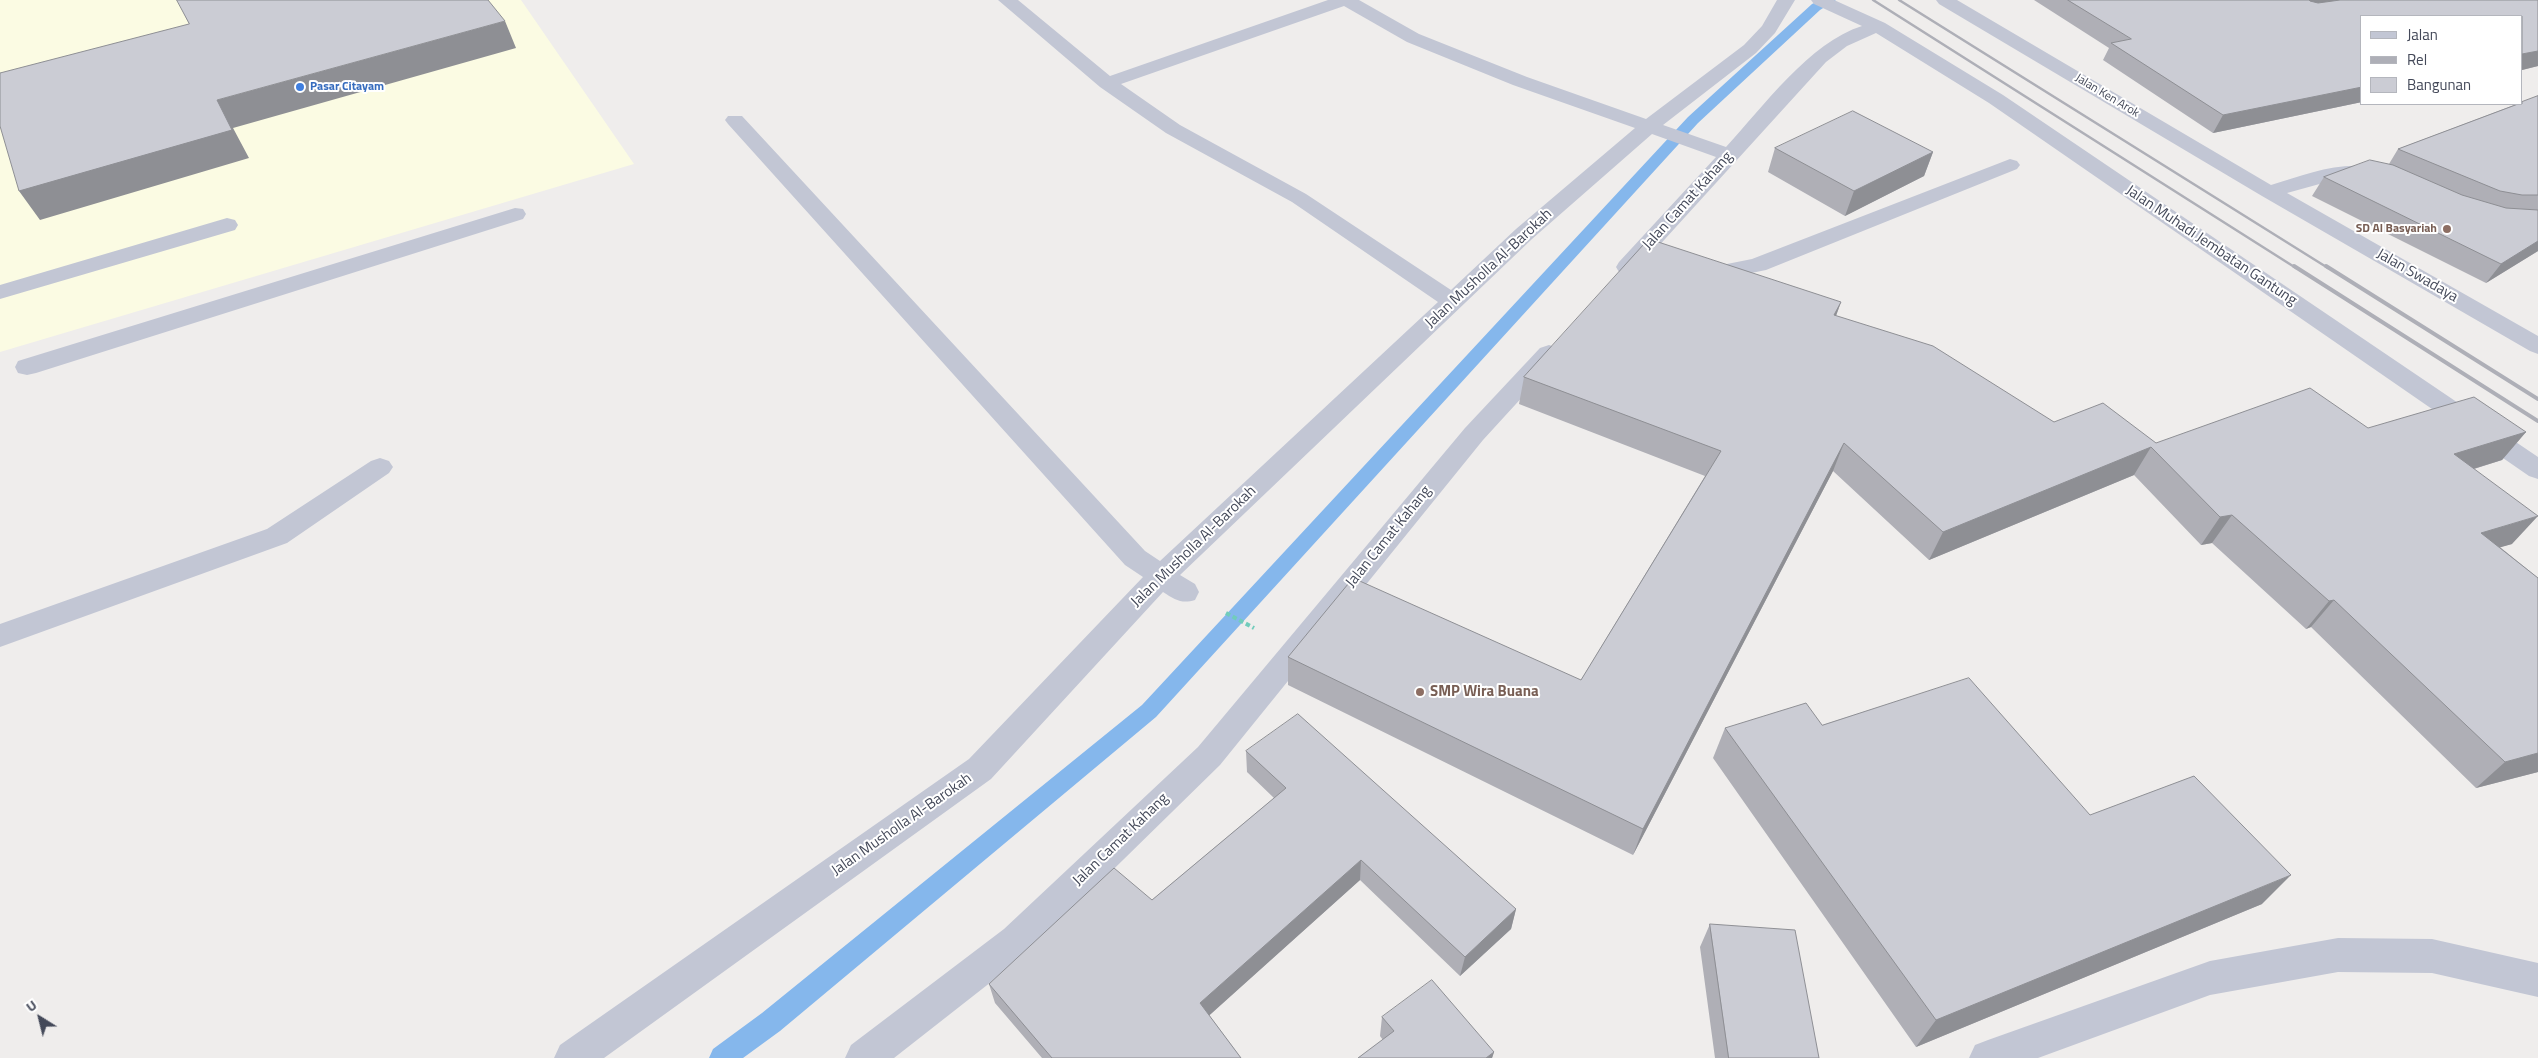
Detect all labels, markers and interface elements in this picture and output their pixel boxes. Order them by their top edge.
legend [2360,15,2523,105]
text: Jalan [2407,23,2438,46]
text: Rel [2407,48,2427,71]
street label: Jalan Ken Arok [2072,71,2142,121]
text: Bangunan [2407,73,2471,96]
place label: Pasar Citayam [310,80,384,94]
marker: Pasar Citayam [294,81,306,93]
street label: Jalan Camat Kahang [1639,148,1737,254]
street label: Jalan Muhadi Jembatan Gantung [2122,182,2300,310]
street label: Jalan Musholla Al-Barokah [1422,206,1556,332]
place label: SD Al Basyariah [2356,222,2437,236]
marker: SD Al Basyariah [2441,223,2453,235]
street label: Jalan Swadaya [2373,245,2461,307]
street label: Jalan Camat Kahang [1342,482,1436,592]
street label: Jalan Musholla Al-Barokah [1128,483,1260,611]
place label: SMP Wira Buana [1430,683,1539,701]
marker: SMP Wira Buana [1414,686,1426,698]
street label: Jalan Musholla Al-Barokah [829,770,975,880]
street label: Jalan Camat Kahang [1069,790,1173,890]
north arrow [15,993,65,1043]
text: U [21,994,41,1017]

